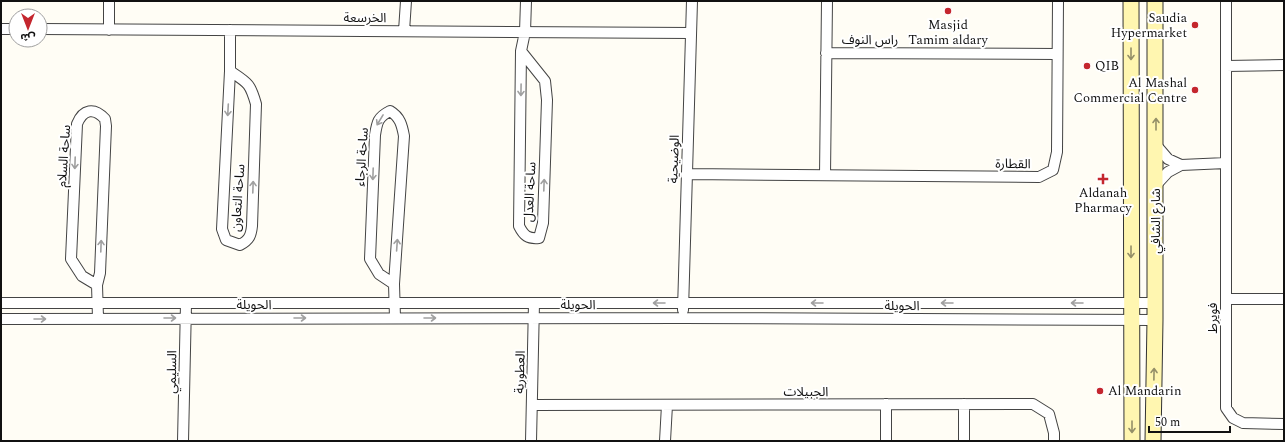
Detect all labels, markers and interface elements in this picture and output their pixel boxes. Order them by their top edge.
marker: Masjid Tamim aldary [943,6,953,16]
north arrow [8,8,48,48]
street label: الخرسعة [344,8,386,28]
place label: Saudia Hypermarket [1111,8,1188,43]
place label: Masjid Tamim aldary [908,15,988,50]
marker: Saudia Hypermarket [1190,20,1200,30]
text: ش [20,29,36,46]
street label: راس النوف [842,30,898,50]
one-way arrow [1127,47,1135,60]
place label: QIB [1095,56,1119,76]
marker: QIB [1082,61,1092,71]
place label: Al Mashal Commercial Centre [1074,73,1187,108]
one-way arrow [517,83,524,96]
marker: Al Mashal Commercial Centre [1190,85,1200,95]
one-way arrow [225,103,232,116]
one-way arrow [376,114,384,126]
one-way arrow [1152,118,1160,131]
street label: ساحة السلام [52,124,76,188]
street label: ساحة الرجاء [350,127,374,187]
street label: الوضيحية [663,134,685,184]
street label: القطارة [995,154,1031,174]
one-way arrow [72,156,79,169]
street label: ساحة العدل [518,161,542,223]
street label: ساحة التعاون [226,163,250,233]
one-way arrow [370,167,377,180]
marker: Aldanah Pharmacy [1098,174,1108,184]
one-way arrow [541,179,548,192]
one-way arrow [249,181,257,194]
place label: Aldanah Pharmacy [1074,183,1132,218]
street label: شارع الشافي [1146,188,1166,254]
one-way arrow [393,239,400,252]
one-way arrow [97,240,105,253]
one-way arrow [1127,245,1135,258]
street label: الحويلة [237,295,272,315]
street label: الحويلة [561,295,596,315]
street label: الحويلة [885,296,920,316]
one-way arrow [653,299,666,307]
one-way arrow [811,299,824,307]
one-way arrow [941,299,954,307]
one-way arrow [1071,299,1084,307]
street label: فويرط [1203,302,1223,333]
one-way arrow [163,314,176,322]
one-way arrow [293,314,306,322]
one-way arrow [423,314,436,322]
one-way arrow [33,315,46,323]
street label: السليمي [162,350,182,394]
street label: العطورية [509,350,531,394]
one-way arrow [1151,368,1158,381]
place label: Al Mandarin [1108,381,1182,401]
street label: الجبيلات [784,382,828,402]
marker: Al Mandarin [1095,386,1105,396]
scale bar [1149,408,1230,434]
text: 50 m [1155,413,1180,432]
one-way arrow [1128,420,1136,433]

